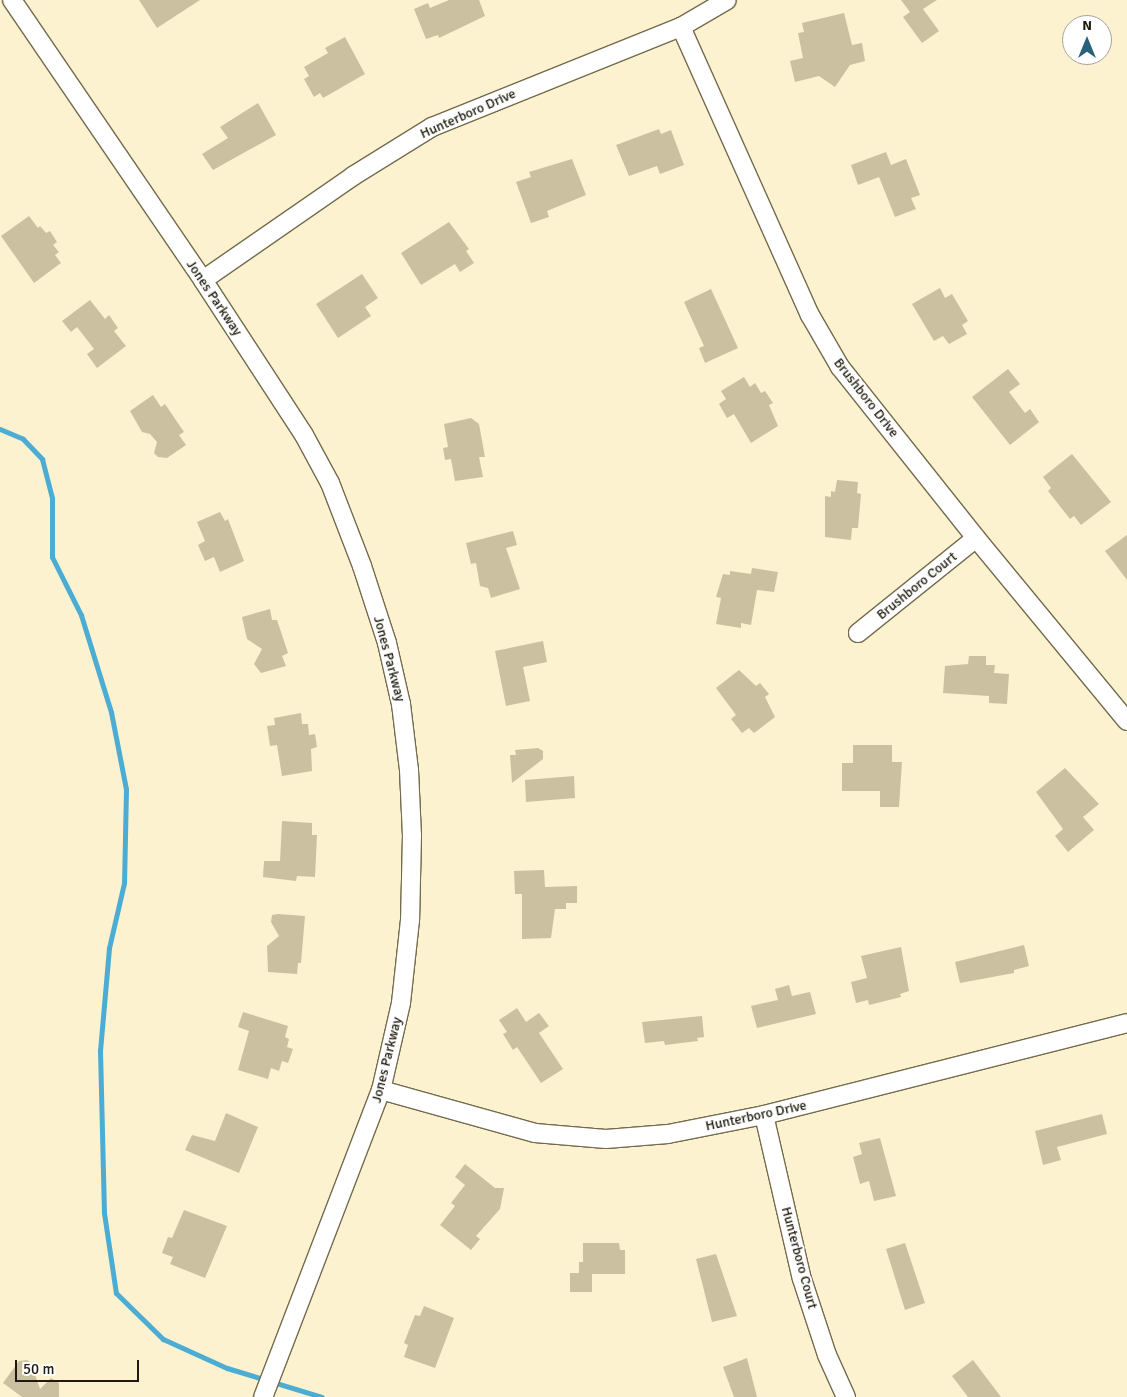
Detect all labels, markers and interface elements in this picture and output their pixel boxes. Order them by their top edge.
north arrow [1062,15,1112,65]
text: N [1082,17,1092,34]
street label: Hunterboro Drive [418,85,518,143]
street label: Jones Parkway [183,257,245,339]
street label: Brushboro Drive [830,355,902,441]
street label: Brushboro Court [873,549,961,623]
street label: Jones Parkway [370,614,408,704]
street label: Jones Parkway [368,1015,406,1105]
street label: Hunterboro Drive [704,1097,808,1135]
street label: Hunterboro Court [777,1205,821,1311]
scale bar [18,1350,141,1382]
text: 50 m [23,1360,54,1378]

